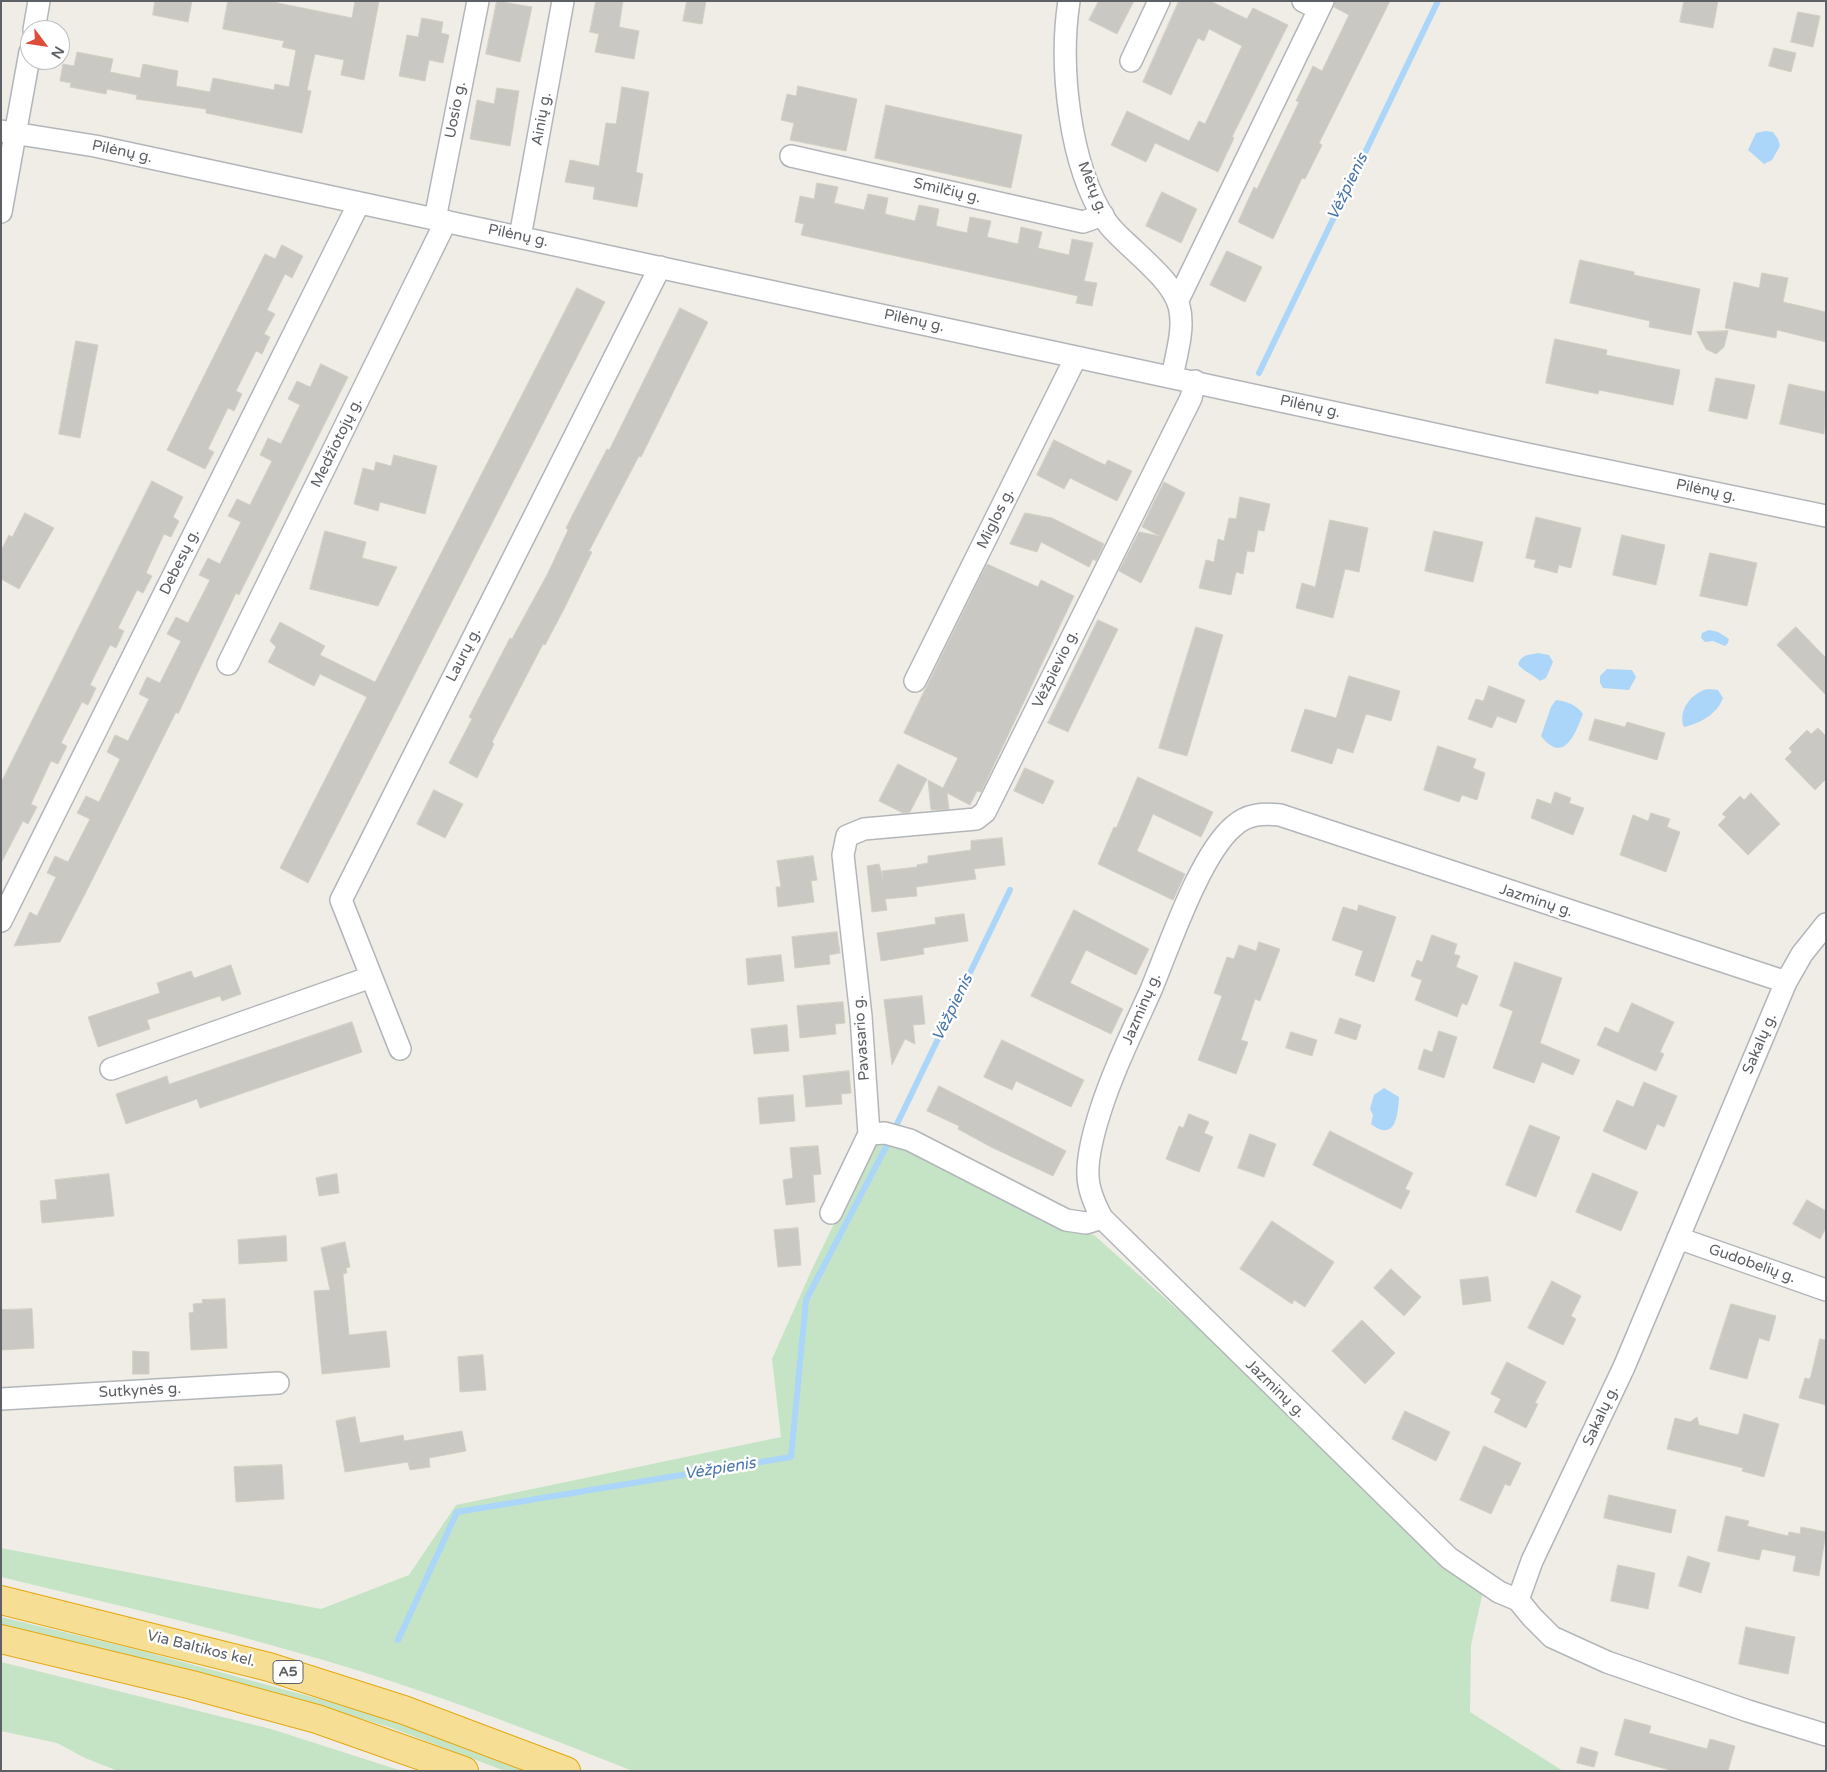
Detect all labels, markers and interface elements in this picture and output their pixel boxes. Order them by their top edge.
north arrow [20,20,70,70]
text: N [47,43,68,62]
street label: Uosio g. [442,80,470,140]
street label: Ainių g. [528,91,556,147]
street label: Pilėnų g. [90,137,154,167]
water label: Vėžpienis [1324,151,1372,223]
street label: Mėtų g. [1073,159,1111,217]
street label: Smilčių g. [912,175,982,207]
street label: Pilėnų g. [486,221,550,251]
street label: Pilėnų g. [882,306,946,336]
street label: Pilėnų g. [1278,392,1342,422]
street label: Medžiotojų g. [308,395,366,491]
street label: Pilėnų g. [1674,476,1738,506]
street label: Miglos g. [974,486,1018,552]
street label: Debesų g. [156,526,204,598]
street label: Laurų g. [443,625,485,685]
street label: Vėžpievio g. [1029,627,1083,711]
street label: Jazminų g. [1497,881,1575,921]
street label: Jazminų g. [1119,971,1165,1047]
water label: Vėžpienis [929,972,977,1044]
street label: Pavasario g. [850,995,874,1081]
street label: Sakalų g. [1739,1011,1781,1077]
street label: Gudobelių g. [1706,1241,1798,1287]
street label: Jazminų g. [1241,1356,1309,1422]
street label: Sutkynės g. [98,1380,182,1402]
street label: Sakalų g. [1579,1383,1623,1449]
water label: Vėžpienis [683,1454,757,1484]
street label: Via Baltikos kel. [145,1627,257,1671]
road number: A5 [273,1660,303,1684]

